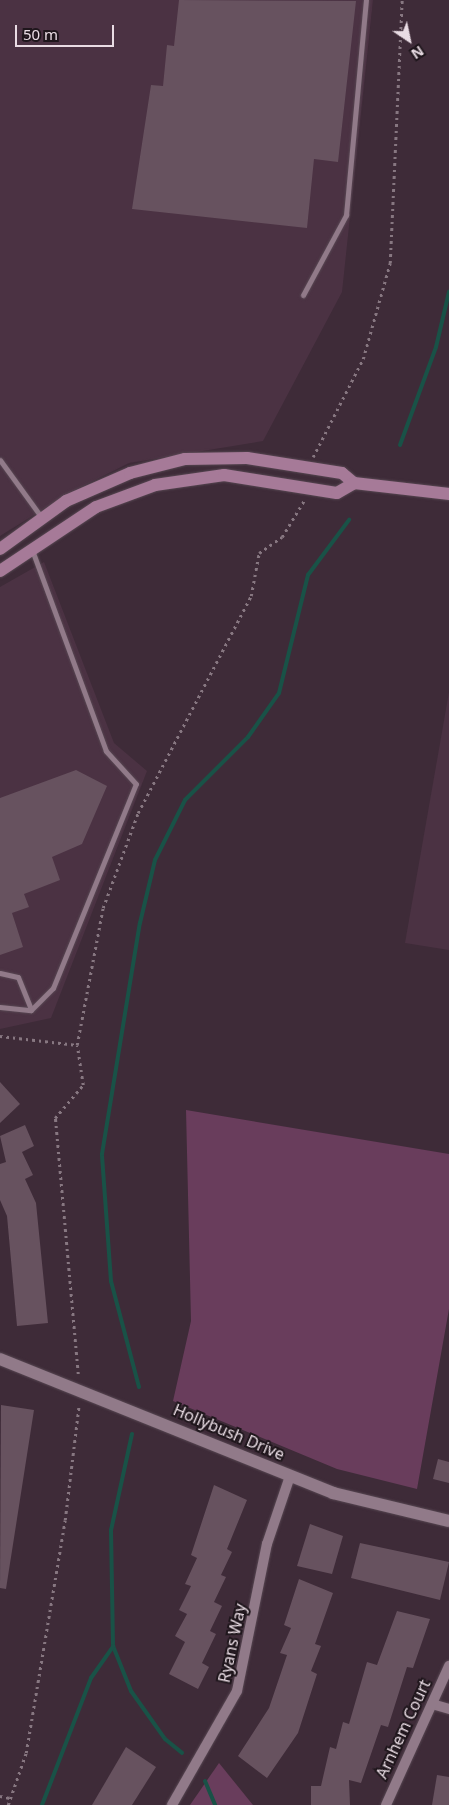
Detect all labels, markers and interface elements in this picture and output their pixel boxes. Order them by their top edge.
scale bar [18,15,116,47]
north arrow [384,15,434,65]
text: 50 m [23,24,58,44]
text: N [408,42,428,64]
street label: Hollybush Drive [170,1400,288,1464]
street label: Ryans Way [214,1602,250,1684]
street label: Arnhem Court [372,1677,434,1781]

